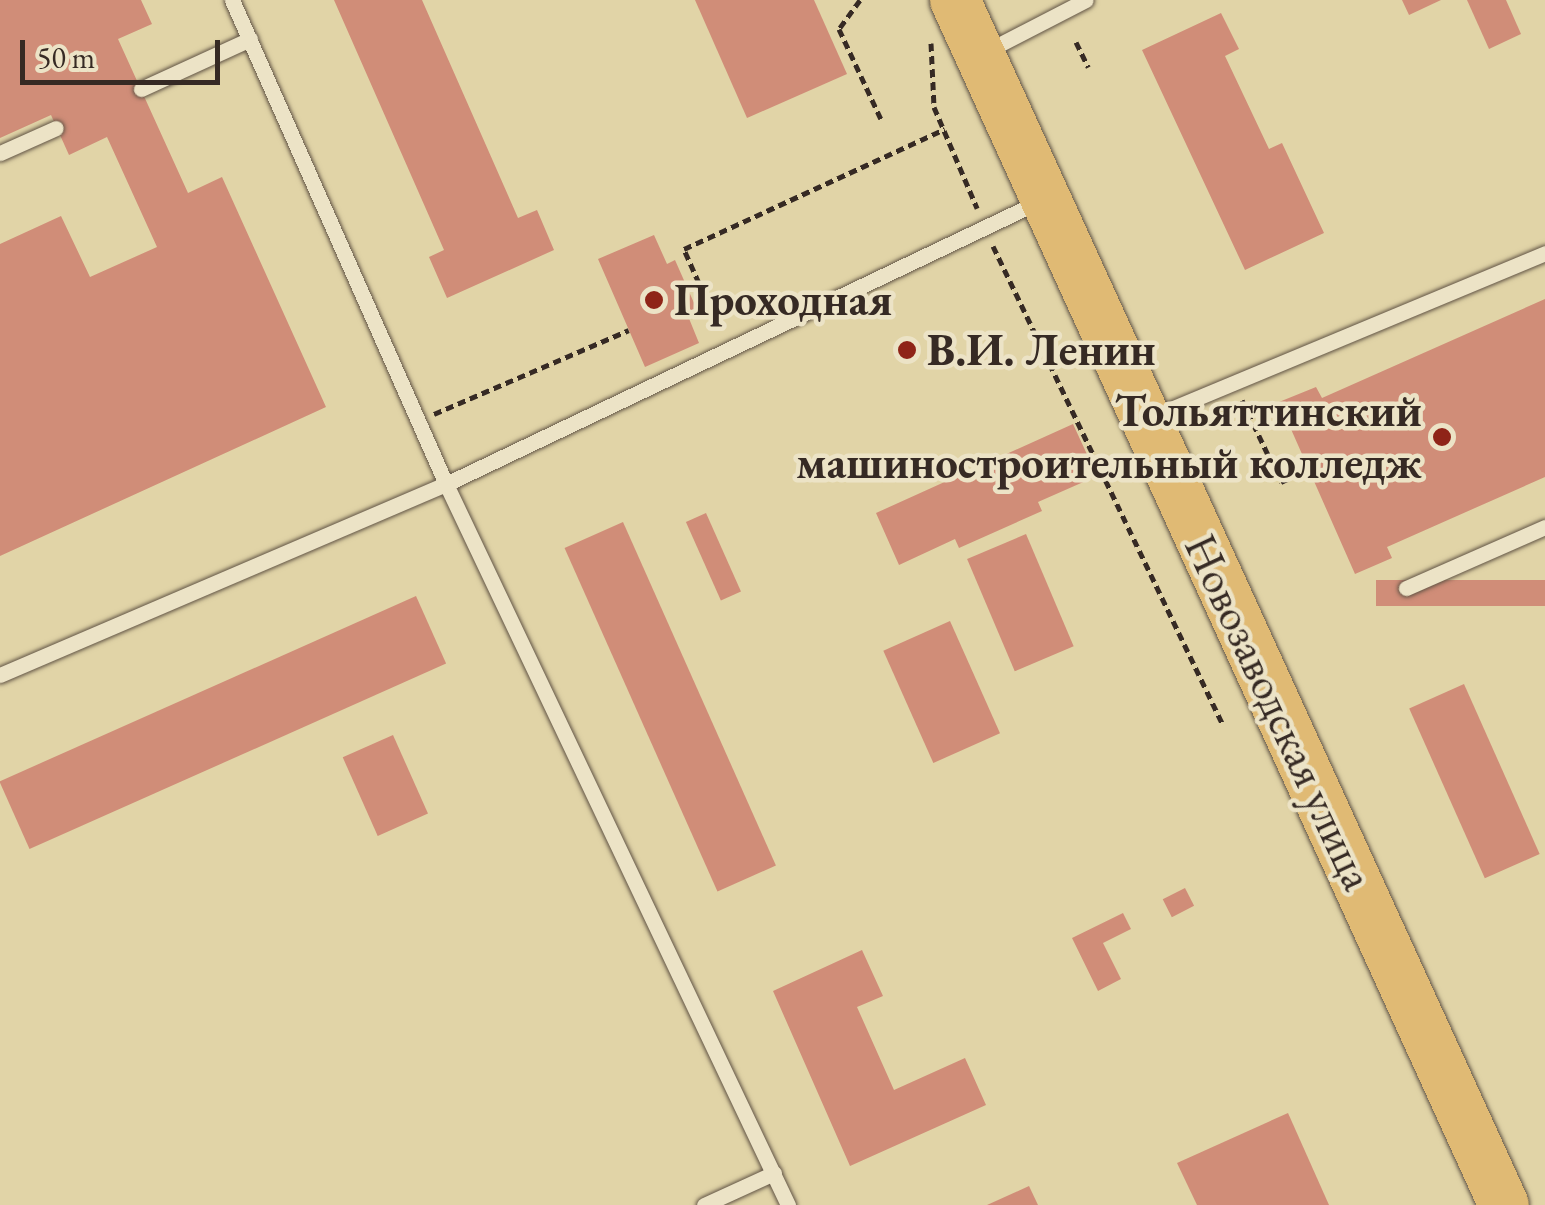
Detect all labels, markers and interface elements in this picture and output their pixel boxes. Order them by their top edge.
scale bar [25,20,225,82]
text: 50 m [37,38,95,77]
place label: Проходная [674,273,892,327]
marker: Проходная [643,289,665,311]
place label: В.И. Ленин [927,323,1156,377]
marker: В.И. Ленин [896,339,918,361]
place label: Тольяттинский машиностроительный колледж [796,384,1422,490]
marker: Тольяттинский машиностроительный колледж [1431,426,1453,448]
street label: Новозаводская улица [1173,526,1385,898]

